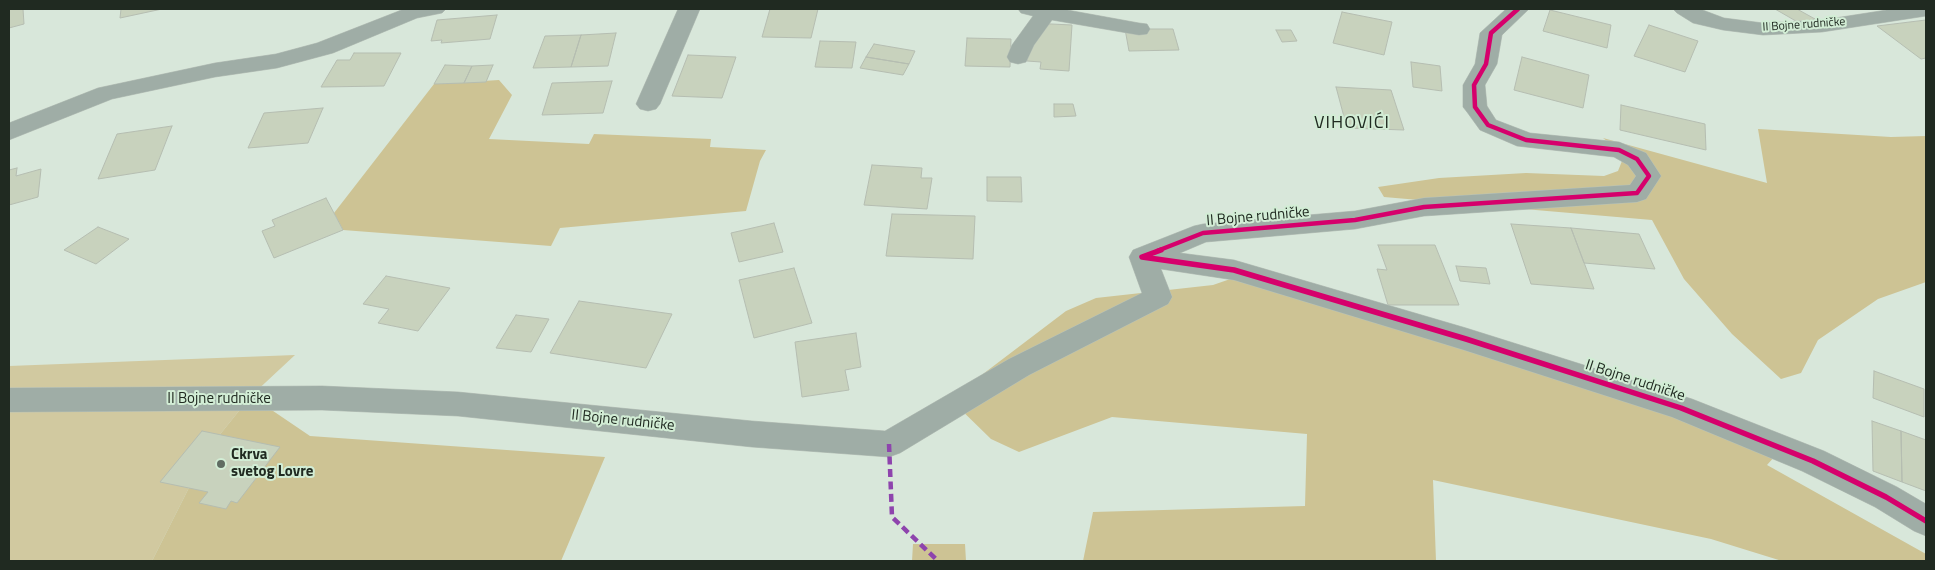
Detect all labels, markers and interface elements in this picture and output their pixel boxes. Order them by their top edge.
street label: II Bojne rudničke [1762,15,1846,35]
district label: VIHOVIĆI [1313,113,1391,135]
street label: II Bojne rudničke [1206,204,1310,230]
street label: II Bojne rudničke [1583,356,1687,406]
street label: II Bojne rudničke [167,390,271,408]
street label: II Bojne rudničke [571,407,675,435]
place label: Ckrva svetog Lovre [231,446,313,481]
marker: Ckrva svetog Lovre [215,458,227,470]

